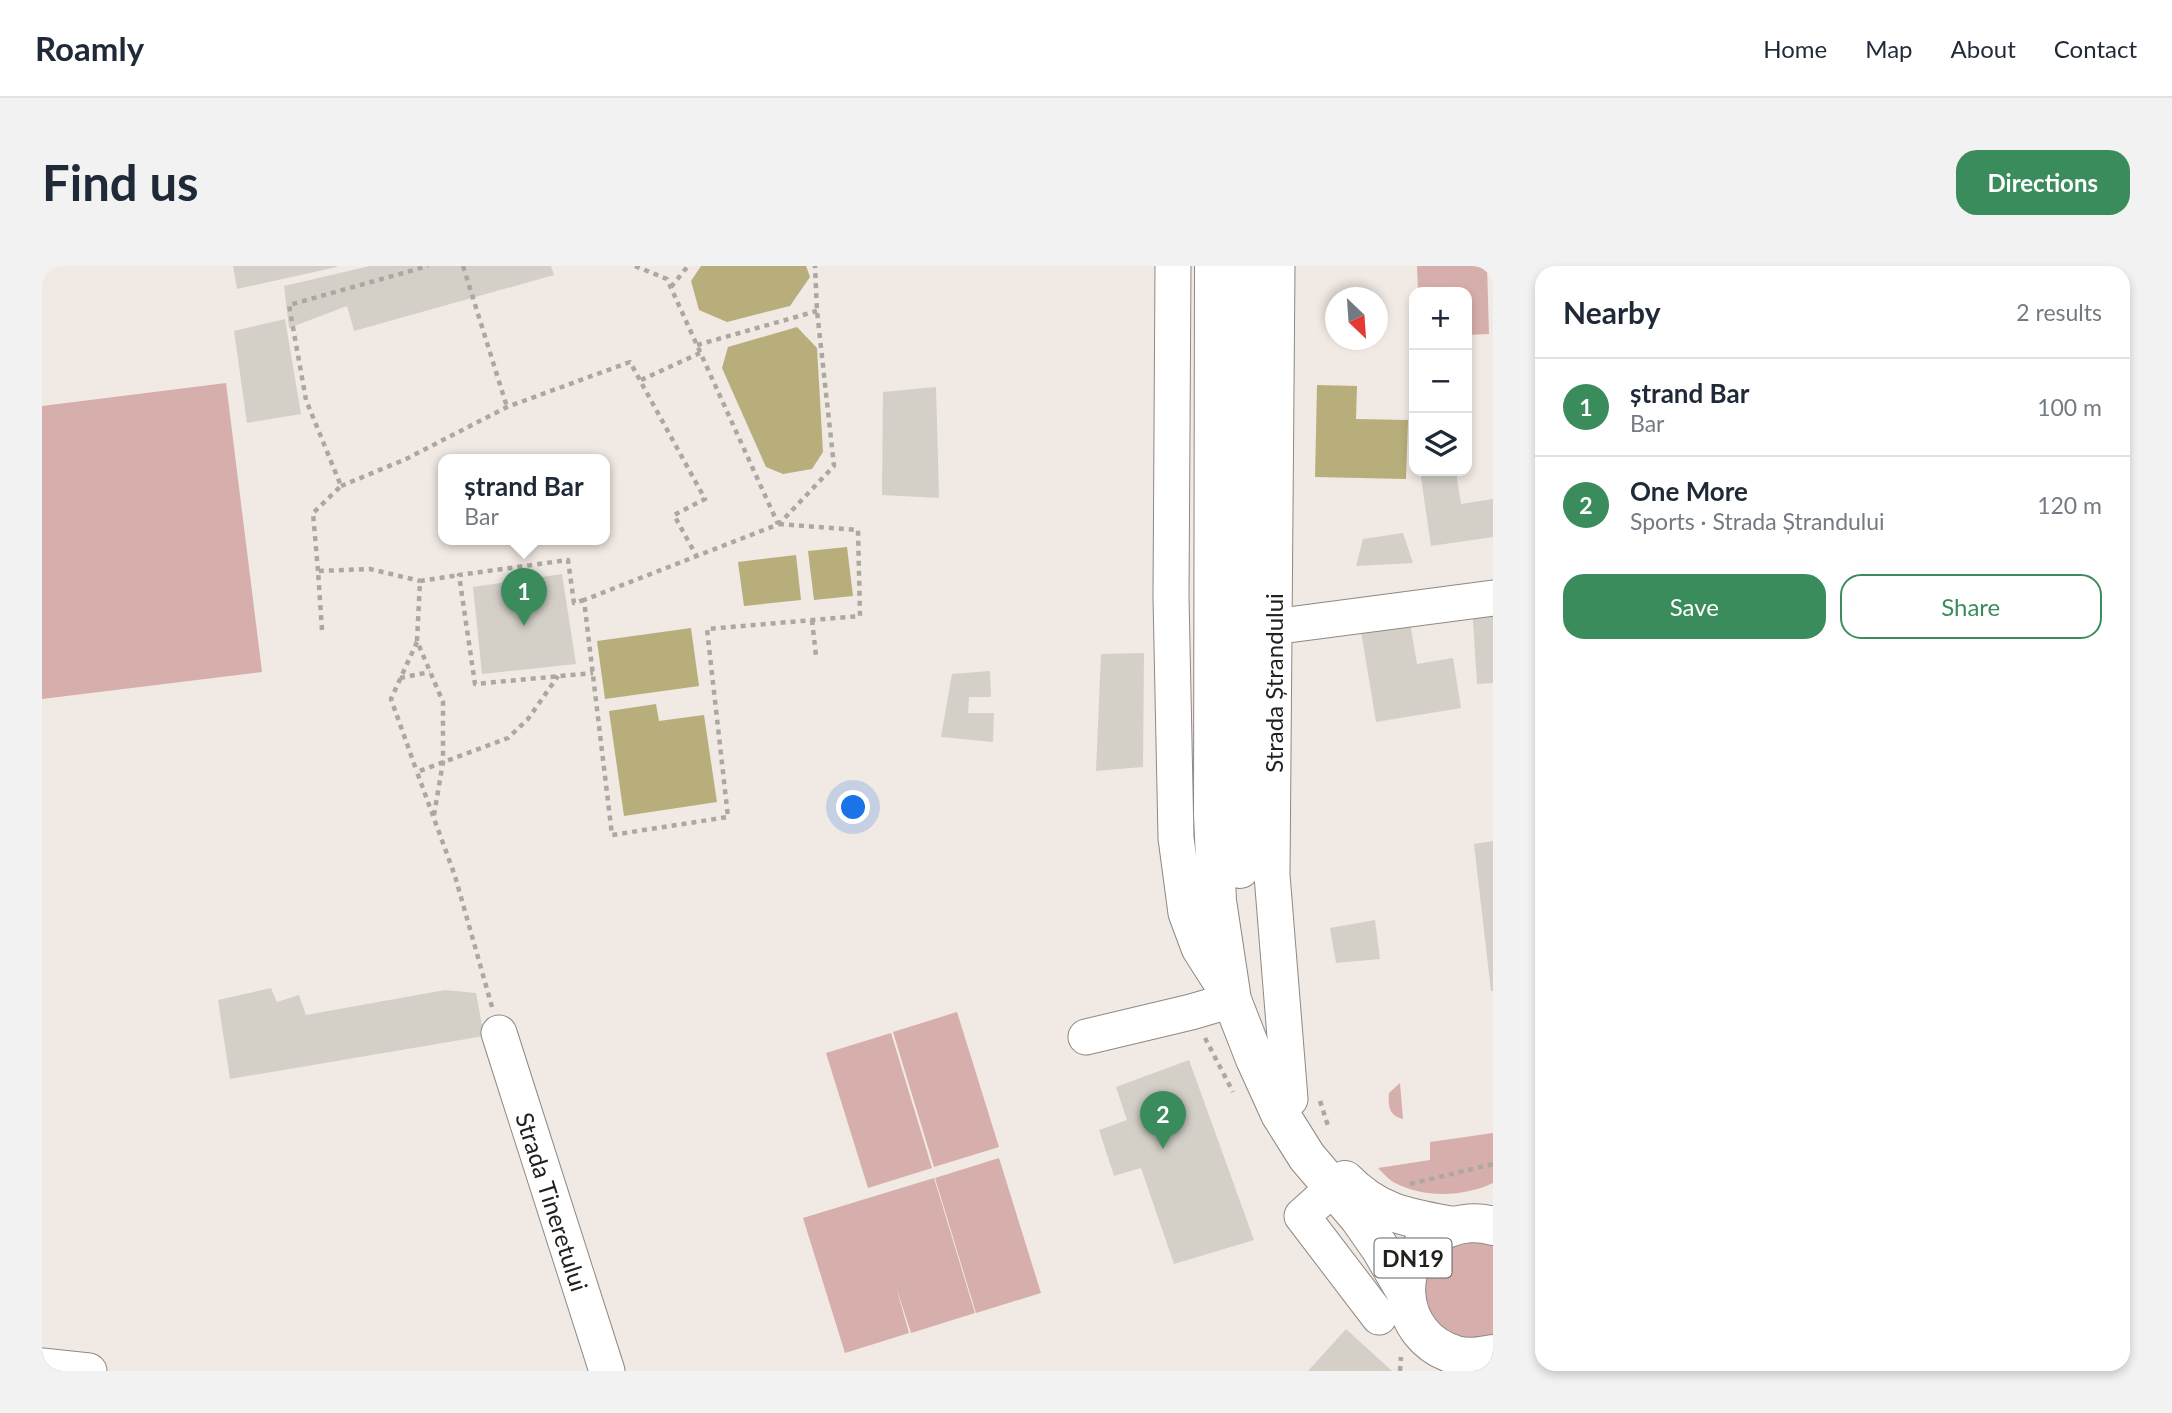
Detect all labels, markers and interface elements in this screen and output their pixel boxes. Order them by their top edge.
text: Roamly [35,28,144,68]
text: Home [1763,34,1827,63]
text: Map [1865,34,1913,63]
text: About [1951,34,2016,63]
text: Contact [2054,34,2137,63]
button: Directions [1956,150,2130,215]
text: Find us [42,153,199,211]
north arrow [1325,287,1388,350]
map controls [1409,287,1472,476]
button: + [1409,287,1472,350]
text: Nearby [1563,294,1661,330]
text: 2 results [2016,298,2102,326]
button: − [1409,350,1472,413]
text: ștrand Bar [1630,377,1749,409]
text: 1 [1579,393,1593,421]
text: 100 m [2037,393,2102,421]
text: Bar [1630,409,1665,437]
button: layers [1409,413,1472,476]
popup [438,454,610,545]
text: ștrand Bar [464,470,584,502]
text: One More [1630,475,1748,507]
text: 2 [1579,491,1593,519]
text: 120 m [2037,491,2102,519]
text: Bar [464,502,499,530]
text: Sports · Strada Ștrandului [1630,507,1885,535]
pin: 1 [501,568,547,626]
button: Save [1563,574,1826,639]
button: Share [1840,574,2102,639]
street label: Strada Ștrandului [1259,593,1288,773]
your location [836,790,870,824]
pin: 2 [1140,1091,1186,1149]
street label: Strada Tineretului [511,1109,595,1295]
road number: DN19 [1374,1239,1452,1278]

